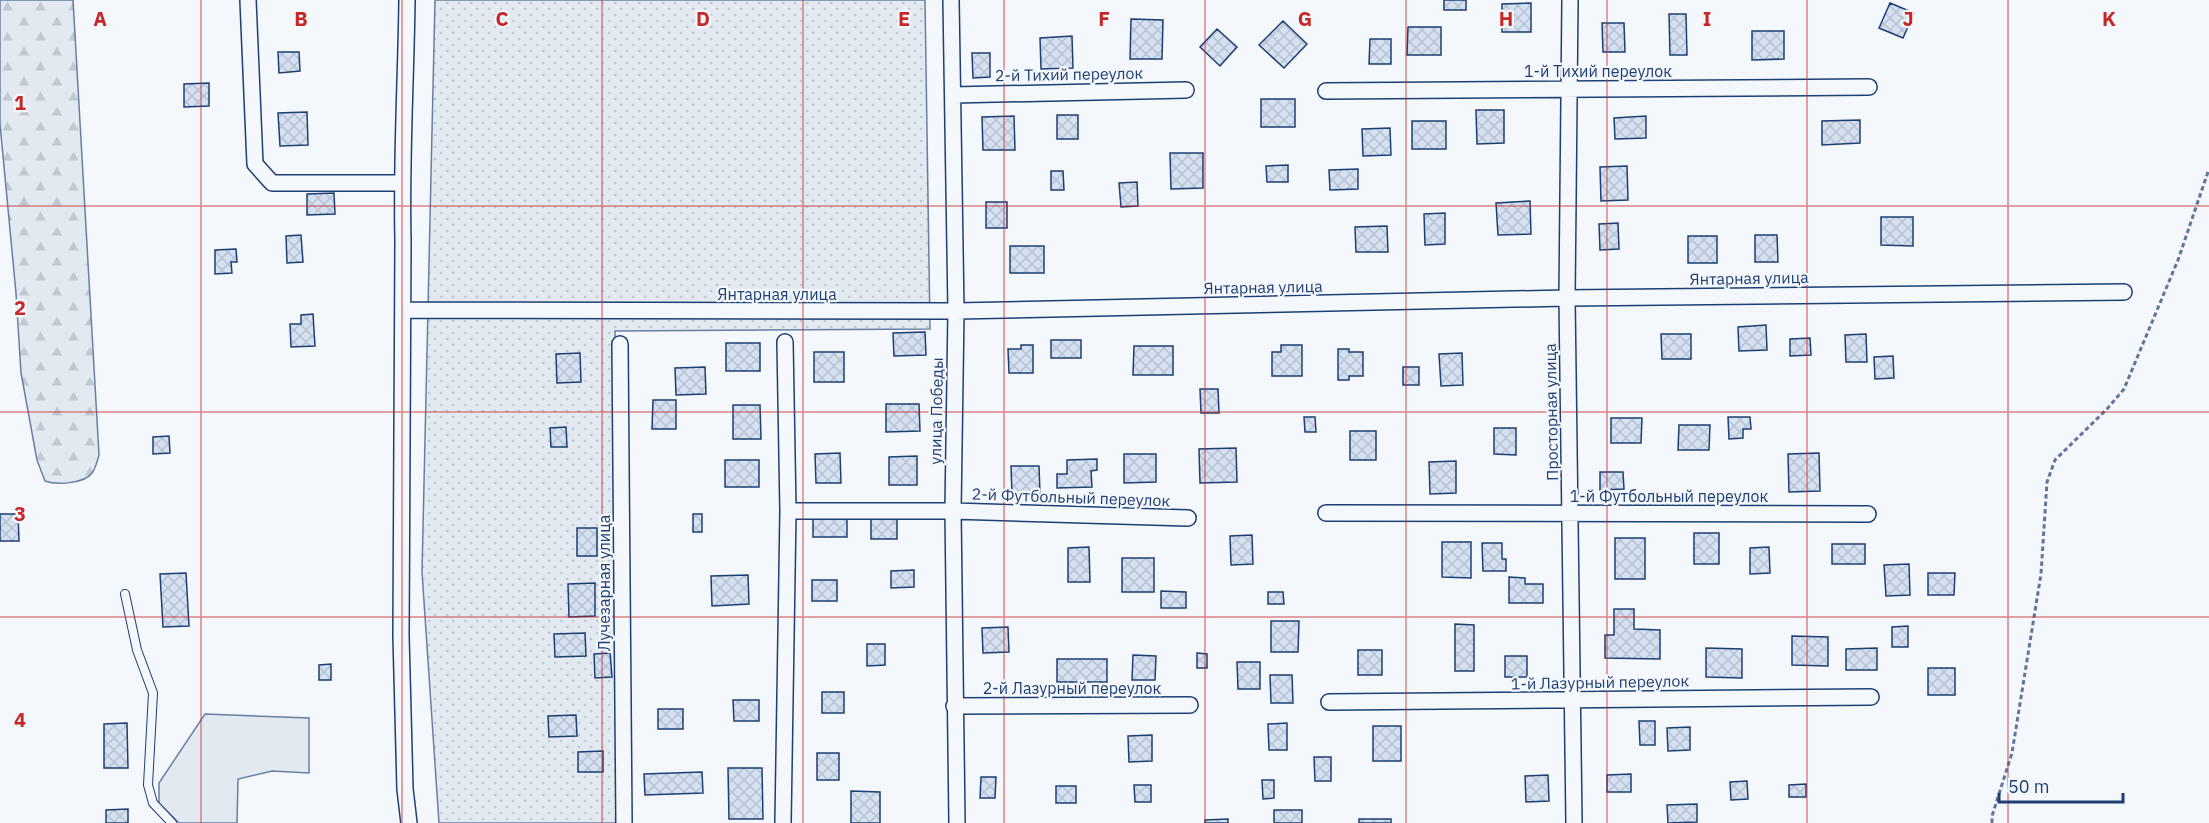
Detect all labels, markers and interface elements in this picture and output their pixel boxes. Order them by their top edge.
text: A [93,5,107,32]
text: B [294,5,308,32]
text: C [495,5,509,32]
text: D [696,5,710,32]
text: E [898,5,910,32]
text: F [1098,5,1110,32]
text: G [1298,5,1312,32]
text: H [1499,5,1513,32]
text: I [1703,5,1711,32]
text: J [1902,5,1914,32]
text: K [2102,5,2116,32]
street label: 1-й Тихий переулок [1524,61,1672,81]
street label: 2-й Тихий переулок [995,63,1143,85]
text: 1 [14,89,26,116]
street label: Янтарная улица [1689,267,1809,289]
street label: Янтарная улица [1203,276,1323,298]
street label: Янтарная улица [717,284,837,304]
text: 2 [14,294,26,321]
street label: Просторная улица [1540,343,1562,481]
street label: улица Победы [925,357,947,465]
street label: 2-й Футбольный переулок [971,484,1171,510]
street label: 1-й Футбольный переулок [1570,486,1768,506]
text: 3 [14,500,26,527]
street label: Лучезарная улица [594,514,614,651]
street label: 1-й Лазурный переулок [1511,670,1690,694]
street label: 2-й Лазурный переулок [983,678,1161,698]
text: 4 [14,706,26,733]
scale bar [1999,766,2124,804]
text: 50 m [2008,775,2050,798]

